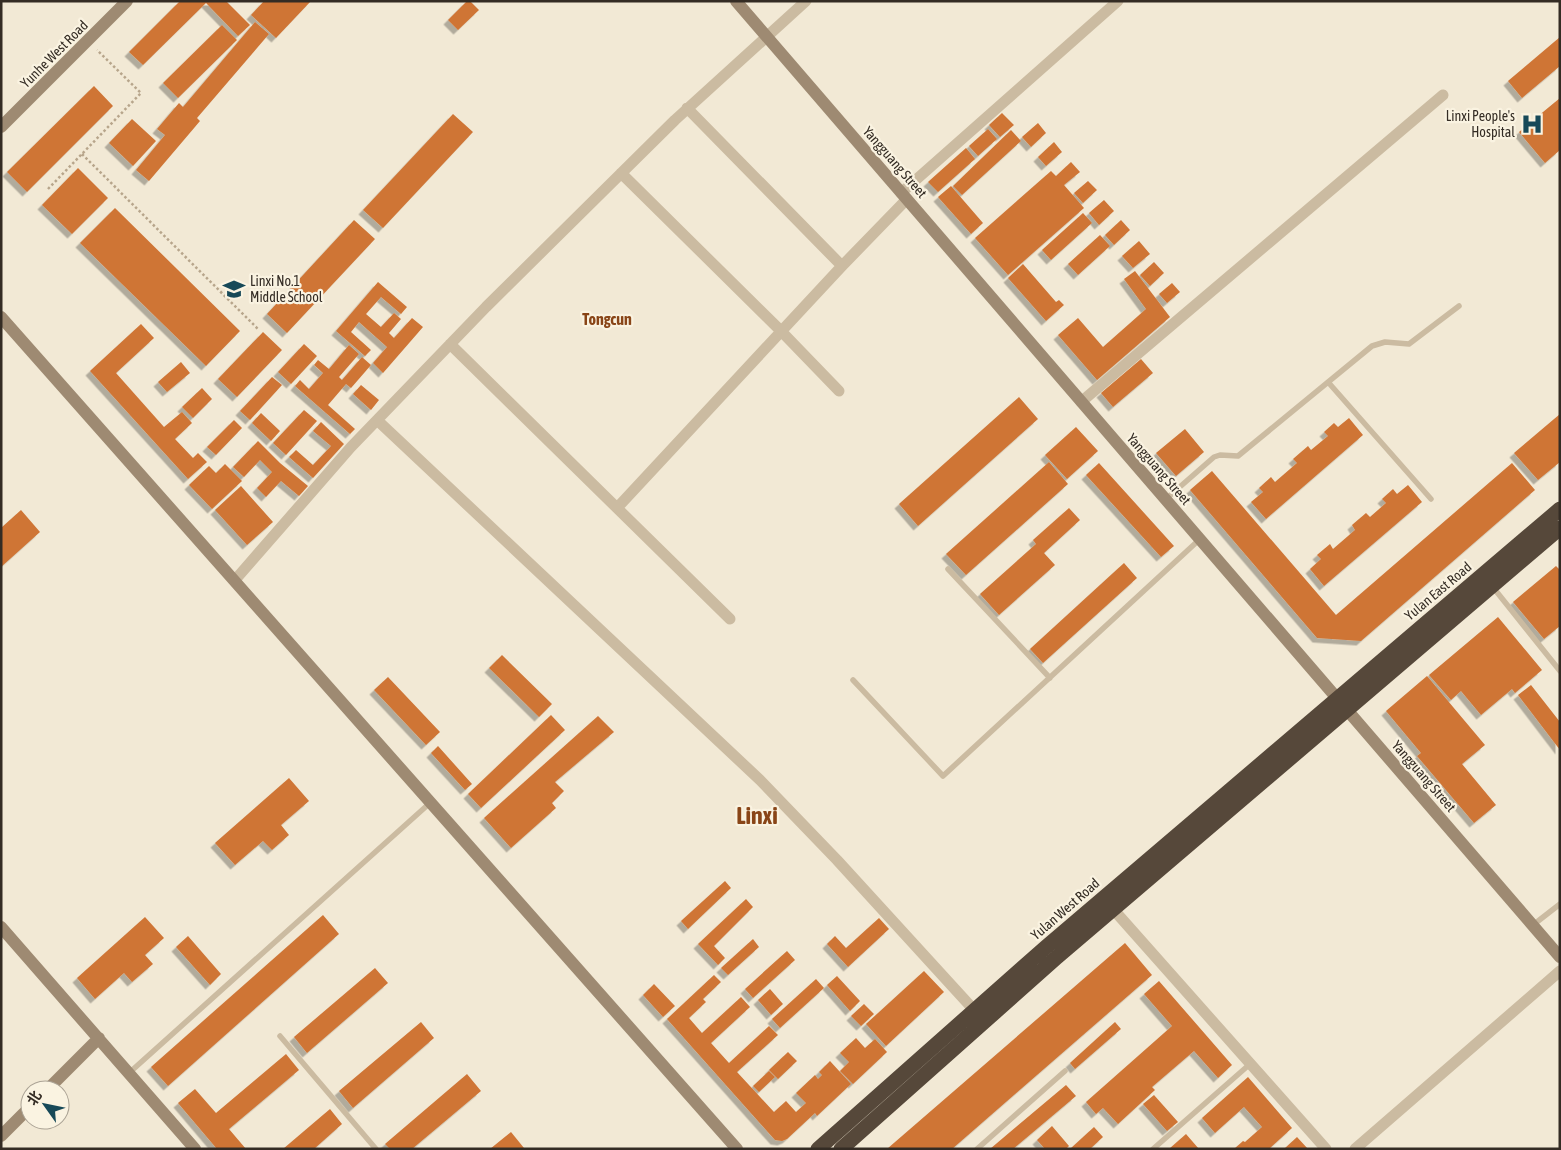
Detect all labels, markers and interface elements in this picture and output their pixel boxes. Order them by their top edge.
street label: Yunhe West Road [17,17,91,91]
place label: Linxi People's Hospital [1446,108,1515,140]
hospital icon: Linxi People's Hospital [1519,111,1545,137]
street label: Yangguang Street [860,123,930,201]
place label: Linxi No.1 Middle School [250,273,323,305]
school or university icon: Linxi No.1 Middle School [221,276,247,302]
district label: Tongcun [582,310,632,328]
street label: Yangguang Street [1124,430,1194,508]
street label: Yulan East Road [1401,559,1475,623]
street label: Yangguang Street [1389,737,1459,815]
district label: Linxi [736,802,778,829]
street label: Yulan West Road [1027,875,1103,943]
north arrow [20,1080,70,1130]
text: 北 [24,1088,45,1108]

